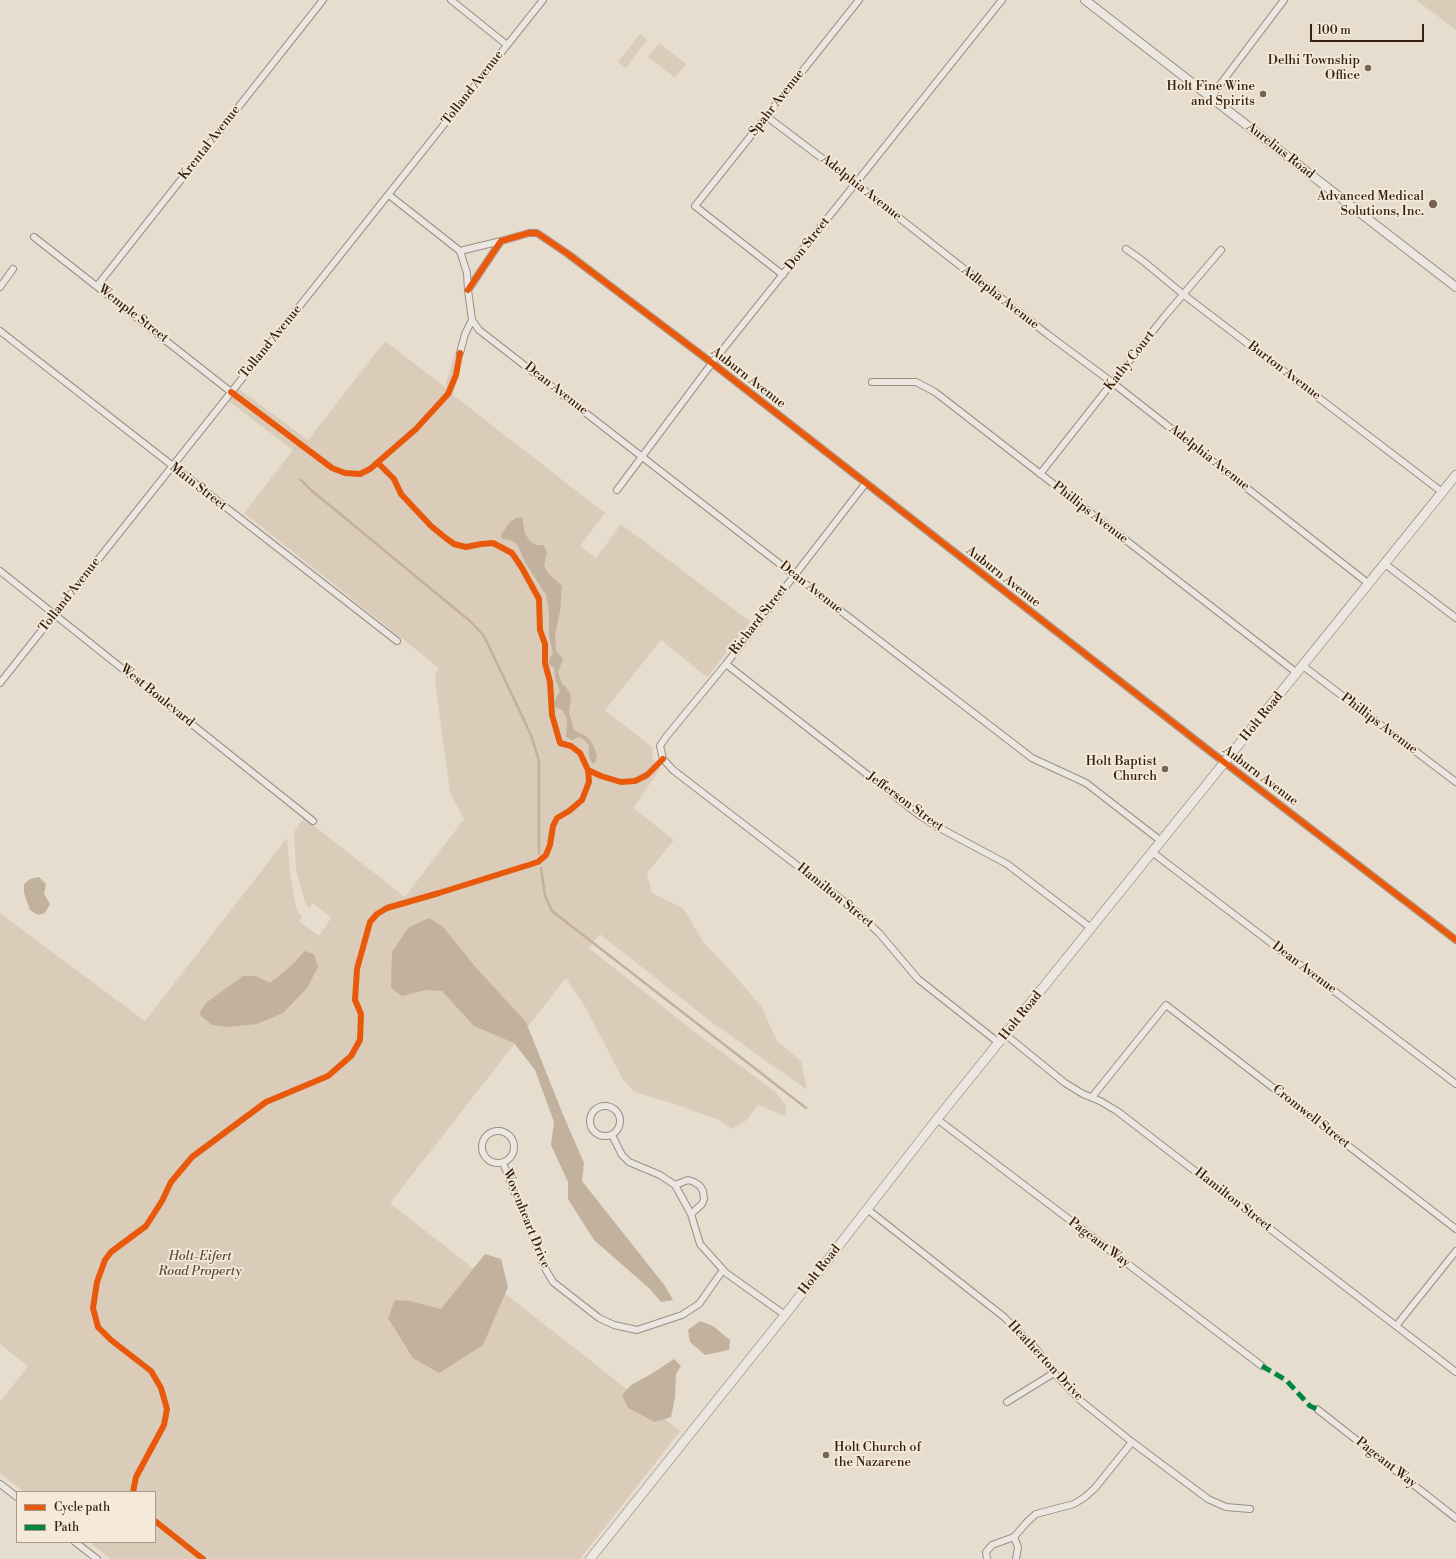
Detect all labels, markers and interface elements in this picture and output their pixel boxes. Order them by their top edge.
scale bar [1312,16,1426,42]
text: 100 m [1317,23,1351,38]
street label: Tolland Avenue [439,48,507,128]
place label: Delhi Township Office [1268,53,1360,84]
marker: Delhi Township Office [1363,63,1373,73]
street label: Spahr Avenue [746,67,808,139]
place label: Holt Fine Wine and Spirits [1167,79,1255,110]
marker: Holt Fine Wine and Spirits [1258,89,1268,99]
street label: Krental Avenue [176,103,244,183]
street label: Aurelius Road [1243,119,1317,183]
street label: Adelphia Avenue [818,152,904,224]
place label: Advanced Medical Solutions, Inc. [1317,189,1424,220]
marker: Advanced Medical Solutions, Inc. [1427,198,1439,210]
street label: Don Street [782,214,834,274]
street label: Adlepha Avenue [958,263,1042,333]
street label: Wemple Street [95,282,171,346]
street label: Tolland Avenue [237,302,305,382]
street label: Kathy Court [1102,328,1158,394]
street label: Burton Avenue [1244,338,1324,404]
street label: Auburn Avenue [708,344,788,412]
street label: Dean Avenue [521,359,591,419]
street label: Adelphia Avenue [1166,422,1252,494]
street label: Main Street [166,460,230,514]
street label: Phillips Avenue [1049,479,1131,547]
street label: Auburn Avenue [963,543,1043,611]
street label: Tolland Avenue [36,555,104,635]
street label: Dean Avenue [776,558,846,618]
street label: Richard Street [727,582,791,658]
street label: West Boulevard [117,661,197,731]
street label: Holt Road [1237,689,1287,745]
street label: Phillips Avenue [1338,690,1420,758]
street label: Auburn Avenue [1219,743,1301,809]
place label: Holt Baptist Church [1086,754,1157,785]
marker: Holt Baptist Church [1160,764,1170,774]
street label: Jefferson Street [864,769,946,835]
street label: Hamilton Street [794,860,876,932]
street label: Dean Avenue [1269,939,1339,997]
street label: Holt Road [996,988,1046,1044]
street label: Cromwell Street [1269,1082,1353,1152]
street label: Hamilton Street [1191,1165,1275,1235]
street label: Wovenheart Drive [499,1167,553,1271]
street label: Pageant Way [1065,1215,1133,1271]
street label: Holt Road [796,1242,844,1298]
park label: Holt-Eifert Road Property [158,1249,242,1280]
street label: Heatherton Drive [1004,1318,1086,1404]
street label: Pageant Way [1352,1434,1420,1492]
place label: Holt Church of the Nazarene [834,1440,921,1471]
marker: Holt Church of the Nazarene [821,1450,831,1460]
legend [16,1491,156,1543]
text: Cycle path [54,1500,110,1515]
text: Path [54,1520,79,1535]

